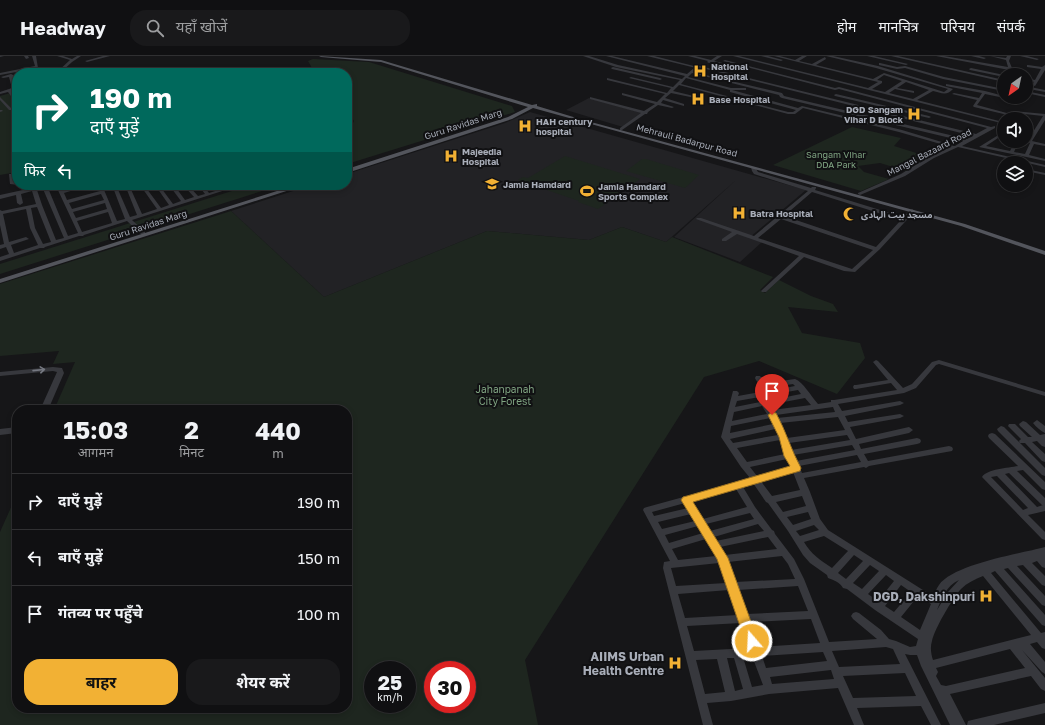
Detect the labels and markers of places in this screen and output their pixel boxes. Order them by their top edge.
place label: National Hospital [711,61,748,82]
hospital icon: National Hospital [692,63,708,79]
hospital icon: Base Hospital [690,91,706,107]
place label: Base Hospital [709,94,770,105]
place label: DGD Sangam Vihar D Block [844,104,904,125]
hospital icon: DGD Sangam Vihar D Block [906,106,922,122]
place label: HAH century hospital [536,116,593,137]
hospital icon: HAH century hospital [517,118,533,134]
place label: Majeedia Hospital [462,146,502,167]
hospital icon: Majeedia Hospital [443,148,459,164]
school or university icon: Jamia Hamdard [484,176,500,192]
place label: Jamia Hamdard [503,179,571,190]
place label: Jamia Hamdard Sports Complex [598,181,669,202]
sports icon: Jamia Hamdard Sports Complex [579,183,595,199]
hospital icon: Batra Hospital [731,205,747,221]
mosque icon: مسجد بیت الہادی [842,206,858,222]
place label: Batra Hospital [750,208,813,219]
place label: مسجد بیت الہادی [861,209,932,221]
pin [755,374,789,415]
hospital icon: DGD, Dakshinpuri [978,588,994,604]
place label: DGD, Dakshinpuri [873,589,975,604]
place label: AIIMS Urban Health Centre [583,649,664,678]
hospital icon: AIIMS Urban Health Centre [667,655,683,671]

